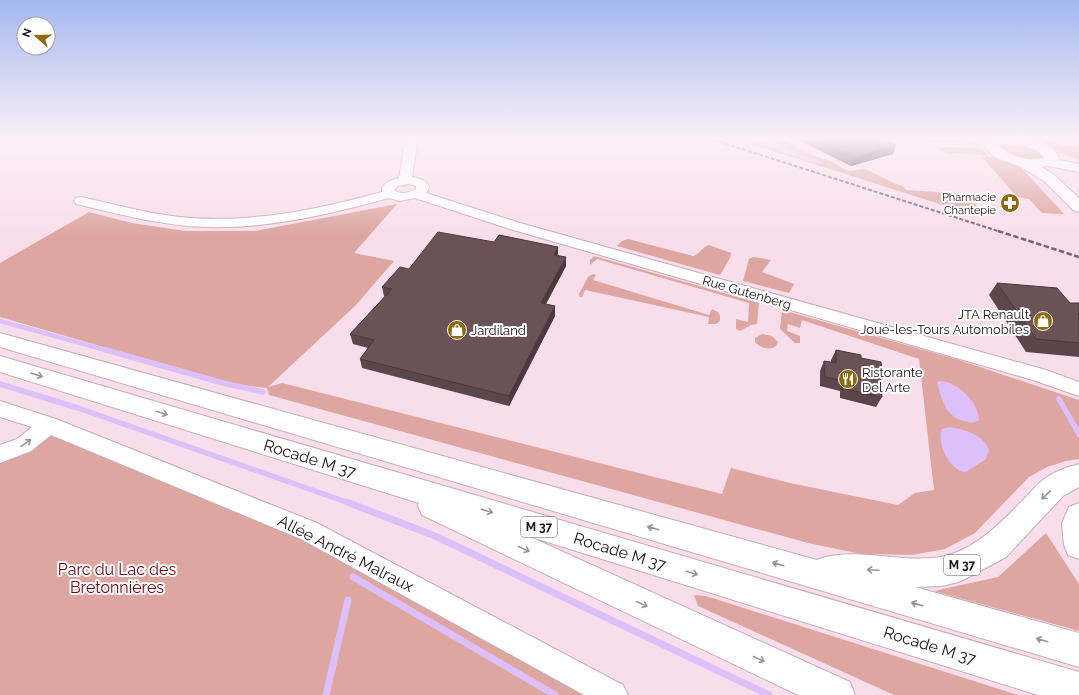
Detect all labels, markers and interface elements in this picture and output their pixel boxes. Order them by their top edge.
north arrow [16,16,56,56]
text: N [20,27,35,39]
place label: Pharmacie Chantepie [942,191,997,217]
pharmacy icon: Pharmacie Chantepie [999,192,1021,214]
street label: Rue Gutenberg [701,273,793,312]
place label: JTA Renault Joué-les-Tours Automobiles [860,307,1030,337]
shop icon: JTA Renault Joué-les-Tours Automobiles [1032,310,1054,332]
shop icon: Jardiland [446,319,468,341]
place label: Jardiland [471,323,526,338]
place label: Ristorante Del Arte [862,365,923,395]
restaurant icon: Ristorante Del Arte [837,368,859,390]
one-way arrow [31,372,43,380]
one-way arrow [155,410,168,417]
street label: Rocade M 37 [261,435,359,482]
one-way arrow [21,439,32,447]
one-way arrow [1041,490,1051,500]
one-way arrow [481,508,494,515]
street label: Allée André Malraux [275,511,417,596]
road number: M 37 [521,517,557,537]
one-way arrow [647,524,660,531]
street label: Rocade M 37 [571,528,669,575]
one-way arrow [517,546,529,553]
road number: M 37 [944,555,980,575]
park label: Parc du Lac des Bretonnières [58,560,176,597]
one-way arrow [772,560,785,567]
one-way arrow [867,567,880,574]
one-way arrow [686,570,699,577]
one-way arrow [910,600,923,607]
one-way arrow [635,601,647,608]
street label: Rocade M 37 [881,622,979,669]
one-way arrow [1035,635,1048,643]
one-way arrow [753,656,765,663]

